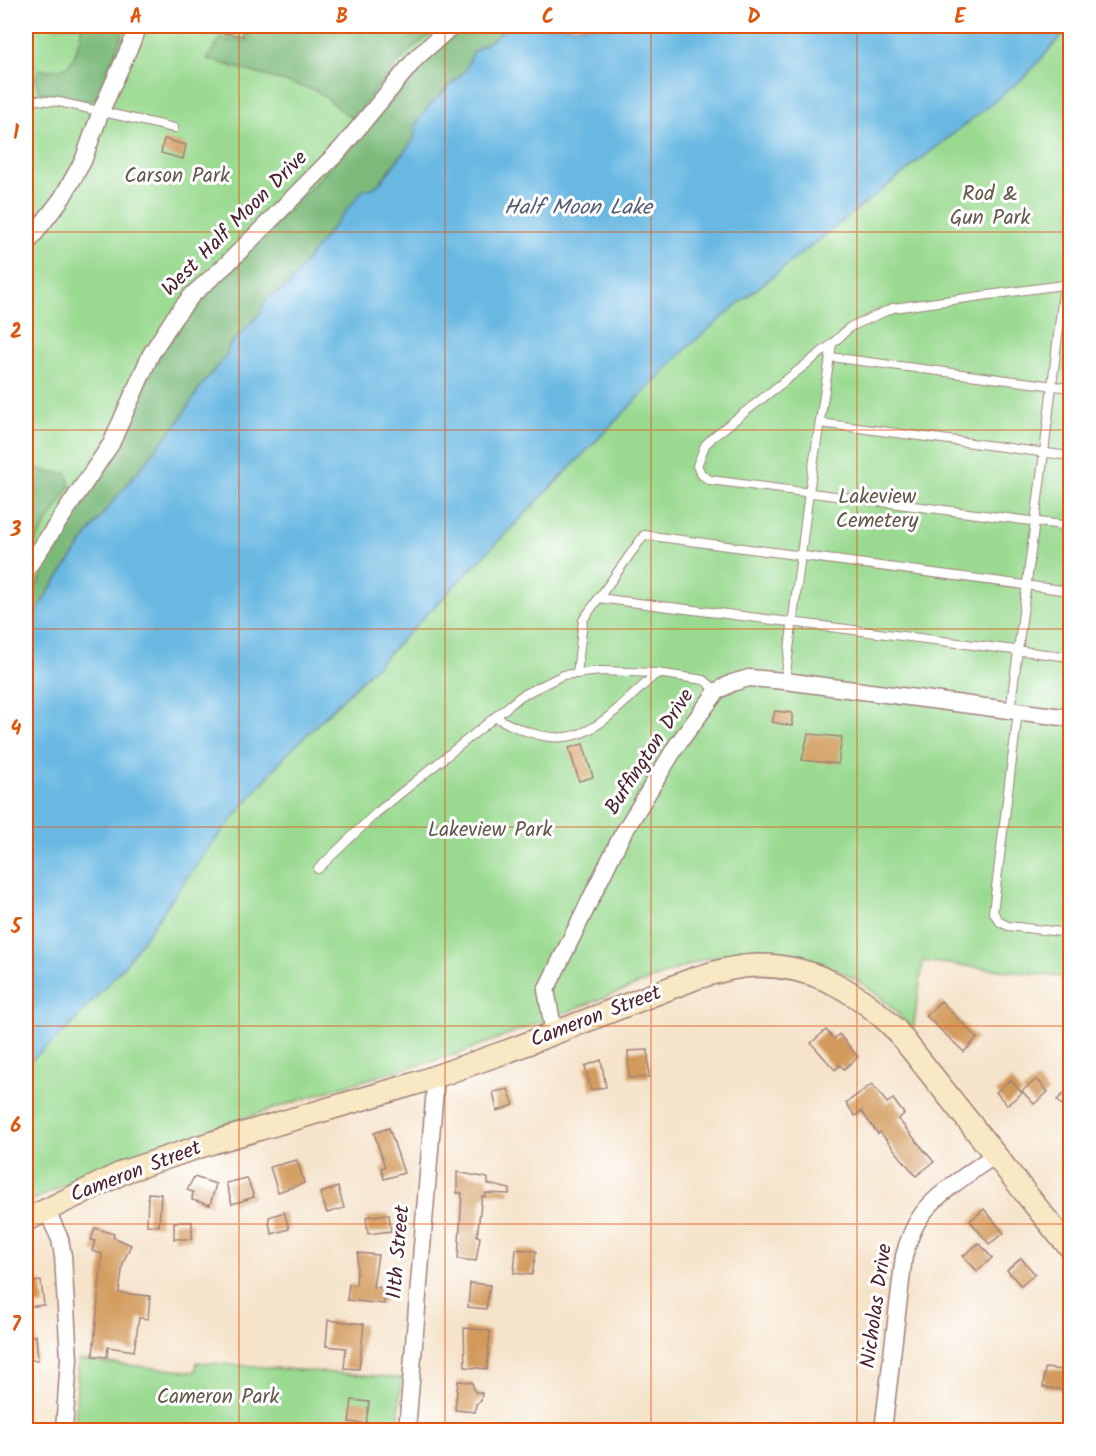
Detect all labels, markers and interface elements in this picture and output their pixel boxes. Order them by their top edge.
text: A [130,2,142,34]
text: B [336,2,348,34]
text: C [542,2,554,34]
text: D [747,2,761,34]
text: E [954,2,966,34]
text: 1 [13,118,19,150]
street label: West Half Moon Drive [154,143,316,305]
park label: Carson Park [124,160,230,193]
park label: Rod & Gun Park [950,178,1030,235]
water label: Half Moon Lake [504,191,654,226]
text: 2 [10,317,22,349]
park label: Lakeview Cemetery [836,481,918,538]
text: 3 [10,515,22,547]
street label: Buffington Drive [597,682,704,822]
text: 4 [11,714,22,746]
park label: Lakeview Park [428,814,552,847]
text: 5 [10,912,23,944]
street label: Cameron Street [526,977,667,1057]
text: 6 [11,1111,22,1143]
street label: Cameron Street [66,1132,207,1212]
street label: 11th Street [378,1203,420,1300]
street label: Nicholas Drive [852,1241,902,1370]
text: 7 [11,1310,21,1342]
park label: Cameron Park [157,1381,280,1414]

